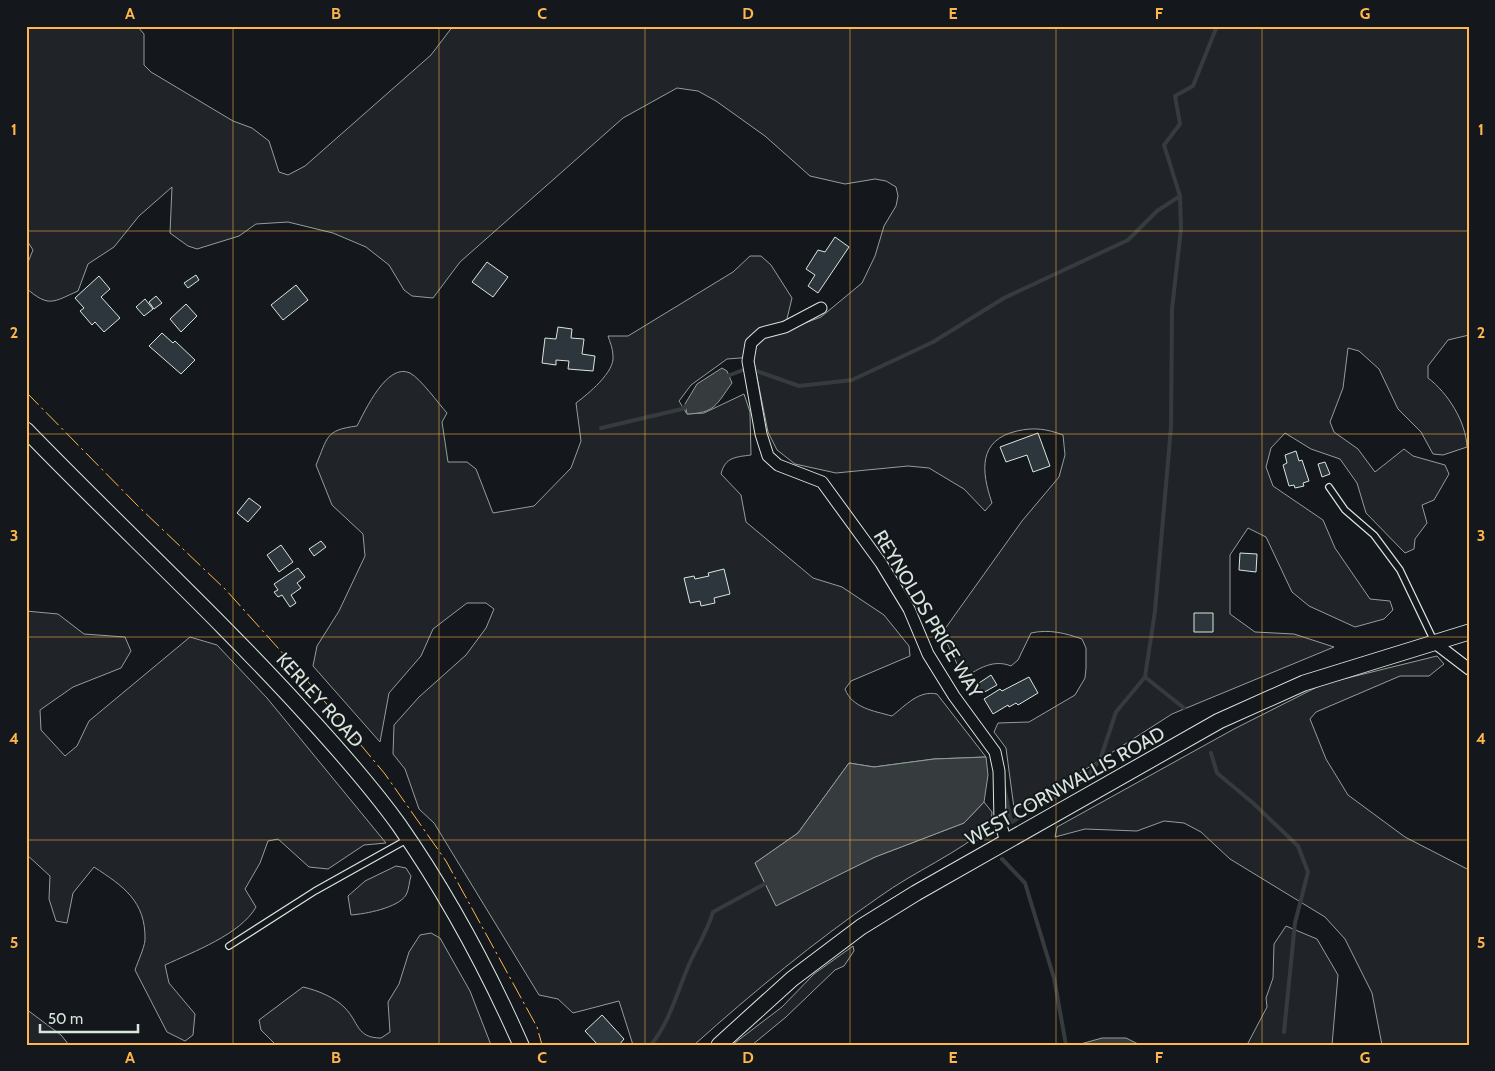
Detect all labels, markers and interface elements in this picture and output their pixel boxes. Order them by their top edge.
text: A [125,4,135,23]
text: B [331,4,341,23]
text: C [537,4,547,23]
text: D [742,4,754,23]
text: E [948,4,958,23]
text: F [1155,4,1164,23]
text: G [1360,4,1370,23]
text: 1 [11,120,17,139]
text: 1 [1478,120,1484,139]
text: 2 [10,323,18,342]
text: 2 [1477,323,1485,342]
text: 3 [10,526,18,545]
street label: REYNOLDS PRICE WAY [869,526,987,702]
text: 3 [1477,526,1485,545]
street label: KERLEY ROAD [272,648,369,752]
street label: WEST CORNWALLIS ROAD [961,721,1169,850]
text: 4 [9,729,19,748]
text: 4 [1476,729,1486,748]
text: 5 [10,933,18,952]
text: 5 [1477,933,1485,952]
scale bar [40,1001,138,1033]
text: 50 m [48,1010,83,1028]
text: A [125,1048,135,1067]
text: B [331,1048,341,1067]
text: C [537,1048,547,1067]
text: D [742,1048,754,1067]
text: E [948,1048,958,1067]
text: F [1155,1048,1164,1067]
text: G [1360,1048,1370,1067]

